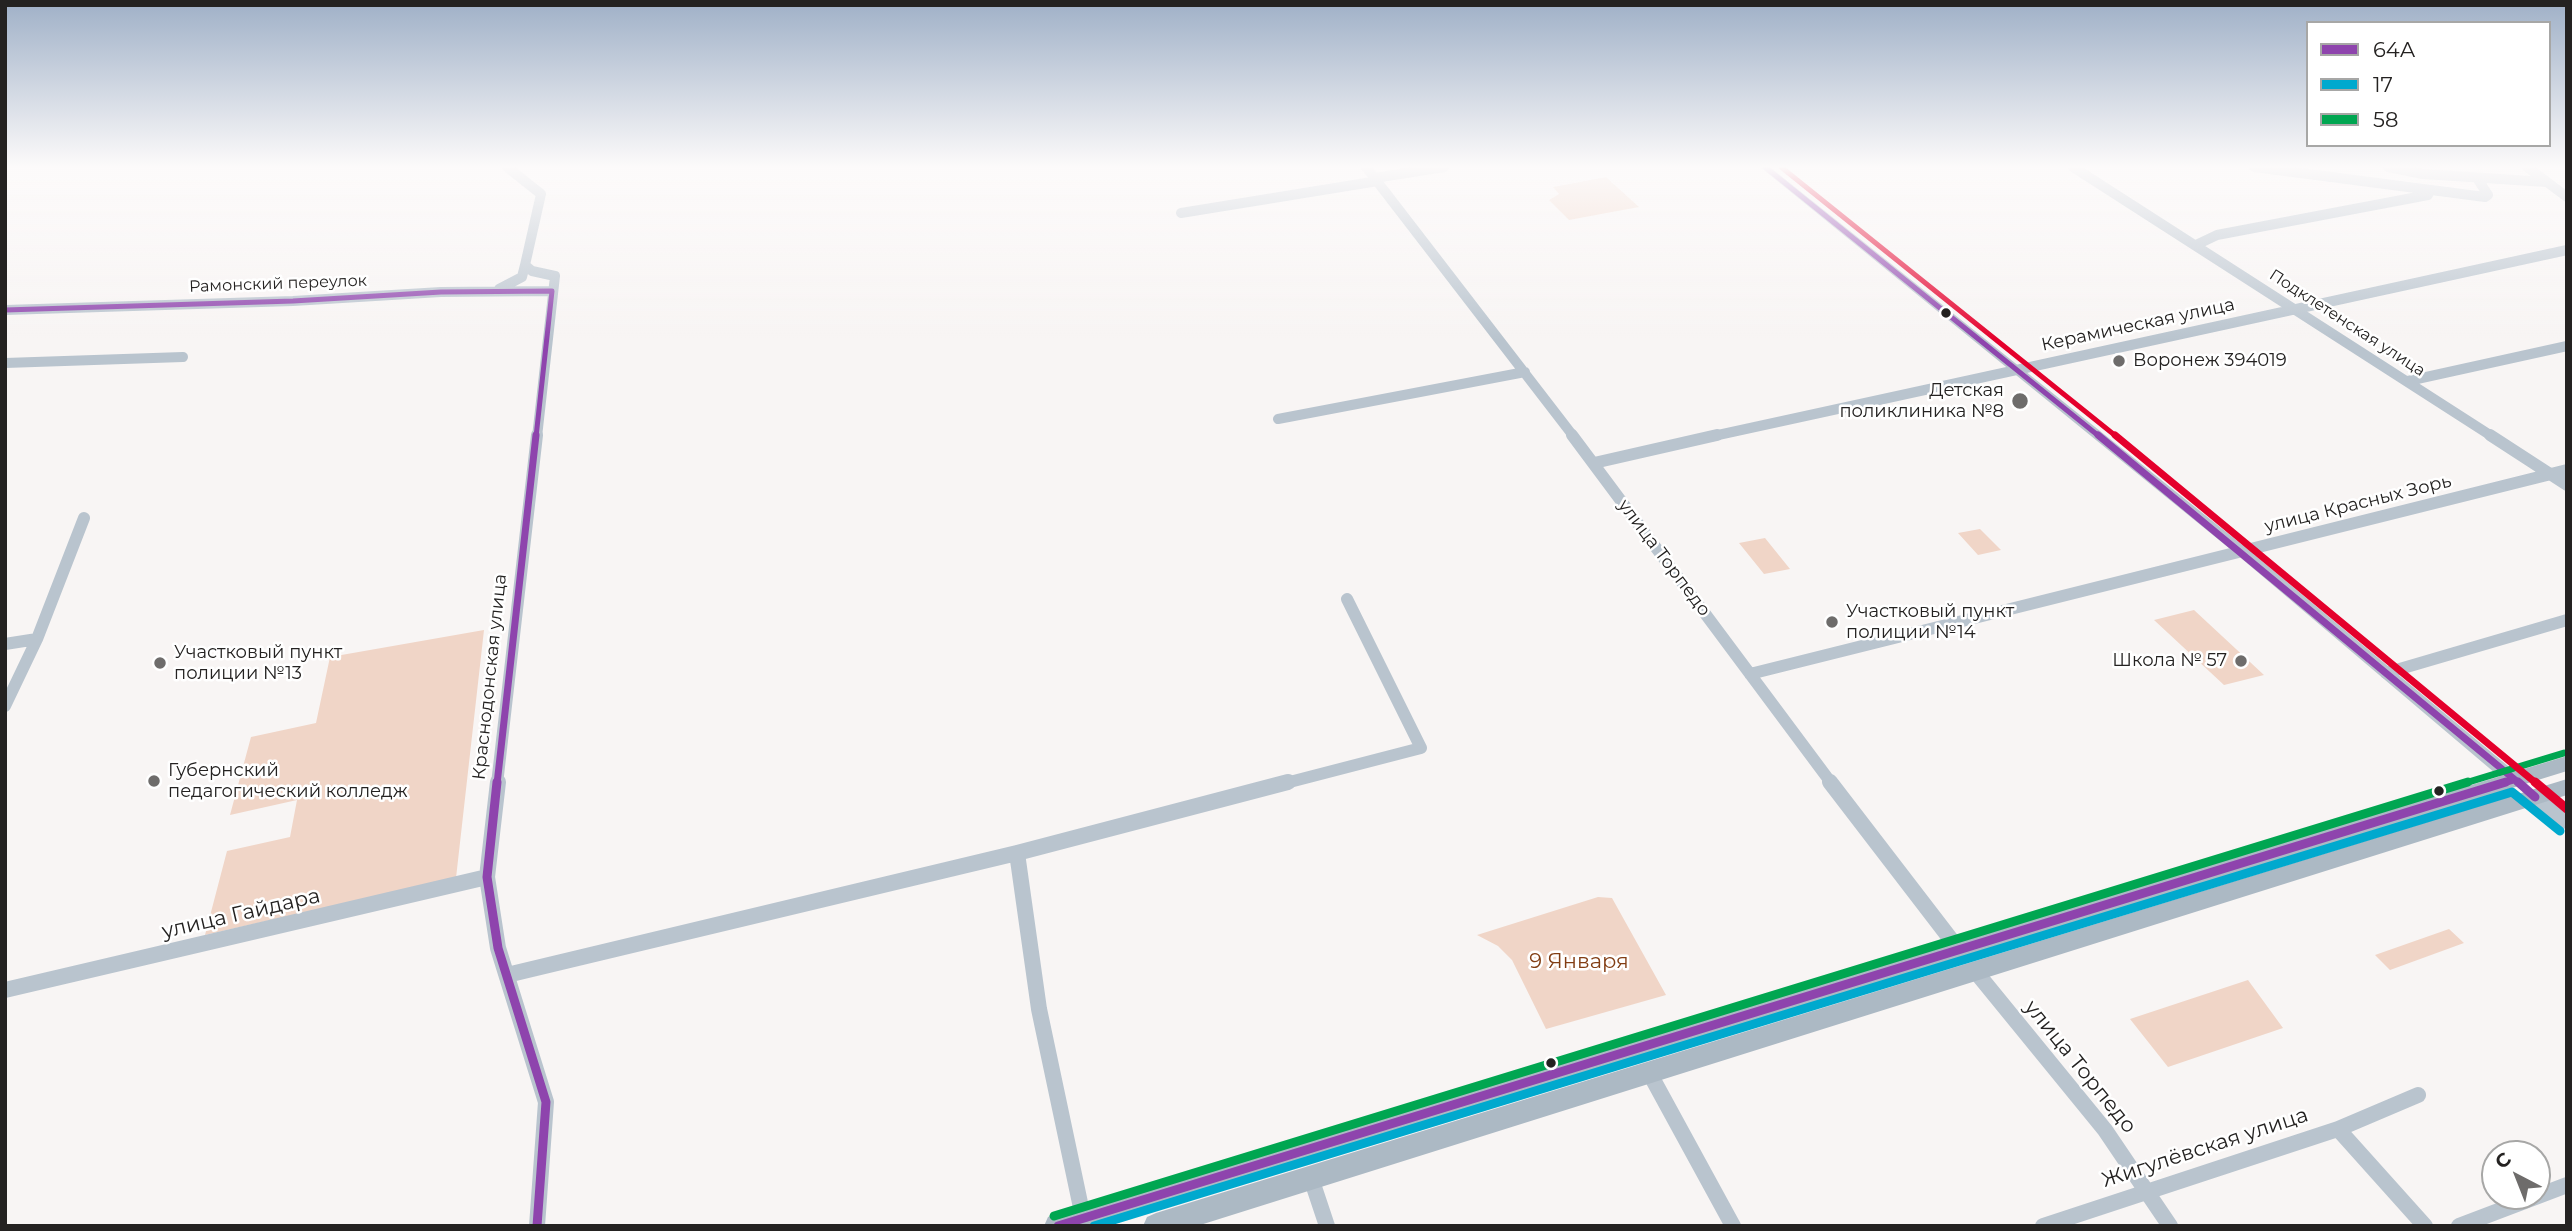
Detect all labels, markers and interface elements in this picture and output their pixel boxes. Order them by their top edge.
legend [2306,21,2551,147]
text: 64А [2373,37,2415,62]
text: 17 [2373,72,2393,97]
text: 58 [2373,107,2398,132]
street label: Подклетенская улица [2266,265,2428,381]
street label: Рамонский переулок [189,271,367,297]
street label: Керамическая улица [2039,294,2237,356]
unlabelled marker [1939,306,1953,320]
place label: Воронеж 394019 [2133,350,2287,372]
marker: Воронеж 394019 [2111,353,2127,369]
place label: Детская поликлиника №8 [1839,380,2004,422]
marker: Детская поликлиника №8 [2010,391,2030,411]
street label: улица Красных Зорь [2262,470,2454,538]
street label: улица Торпедо [1613,495,1715,621]
street label: Краснодонская улица [468,573,512,781]
place label: Участковый пункт полиции №14 [1846,601,2014,644]
marker: Участковый пункт полиции №14 [1824,614,1840,630]
place label: Участковый пункт полиции №13 [174,642,342,684]
place label: Школа № 57 [2112,650,2227,672]
marker: Школа № 57 [2233,653,2249,669]
marker: Участковый пункт полиции №13 [152,655,168,671]
place label: Губернский педагогический колледж [168,760,408,802]
marker: Губернский педагогический колледж [146,773,162,789]
unlabelled marker [2432,784,2446,798]
street label: улица Гайдара [159,884,323,944]
park label: 9 Января [1529,949,1629,975]
street label: улица Торпедо [2019,995,2141,1139]
unlabelled marker [1544,1056,1558,1070]
street label: Жигулёвская улица [2099,1103,2311,1193]
north arrow [2481,1140,2551,1210]
text: С [2490,1147,2516,1174]

